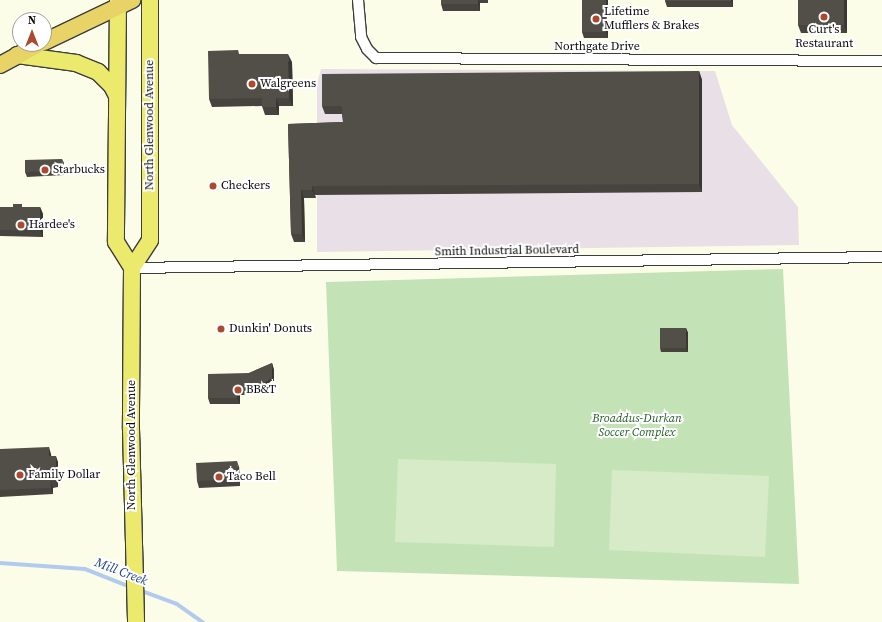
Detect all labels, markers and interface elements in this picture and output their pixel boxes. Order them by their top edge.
place label: Lifetime Mufflers & Brakes [604,5,699,33]
north arrow [12,12,52,52]
marker: Curt's Restaurant [819,12,829,22]
text: N [28,13,36,28]
marker: Lifetime Mufflers & Brakes [591,14,601,24]
place label: Curt's Restaurant [795,23,853,51]
street label: Northgate Drive [554,40,640,54]
street label: North Glenwood Avenue [143,60,157,190]
place label: Walgreens [260,77,316,91]
marker: Walgreens [247,79,257,89]
place label: Starbucks [53,163,105,177]
marker: Starbucks [40,165,50,175]
place label: Checkers [221,179,270,193]
marker: Checkers [208,181,218,191]
place label: Hardee's [29,218,75,232]
marker: Hardee's [16,220,26,230]
street label: Smith Industrial Boulevard [435,243,579,259]
place label: Dunkin' Donuts [229,322,312,336]
marker: Dunkin' Donuts [216,324,226,334]
street label: North Glenwood Avenue [125,380,139,510]
place label: BB&T [246,383,276,397]
marker: BB&T [233,385,243,395]
park label: Broaddus-Durkan Soccer Complex [592,412,682,440]
place label: Family Dollar [28,468,100,482]
marker: Family Dollar [15,470,25,480]
place label: Taco Bell [227,470,276,484]
marker: Taco Bell [214,472,224,482]
water label: Mill Creek [92,555,150,589]

